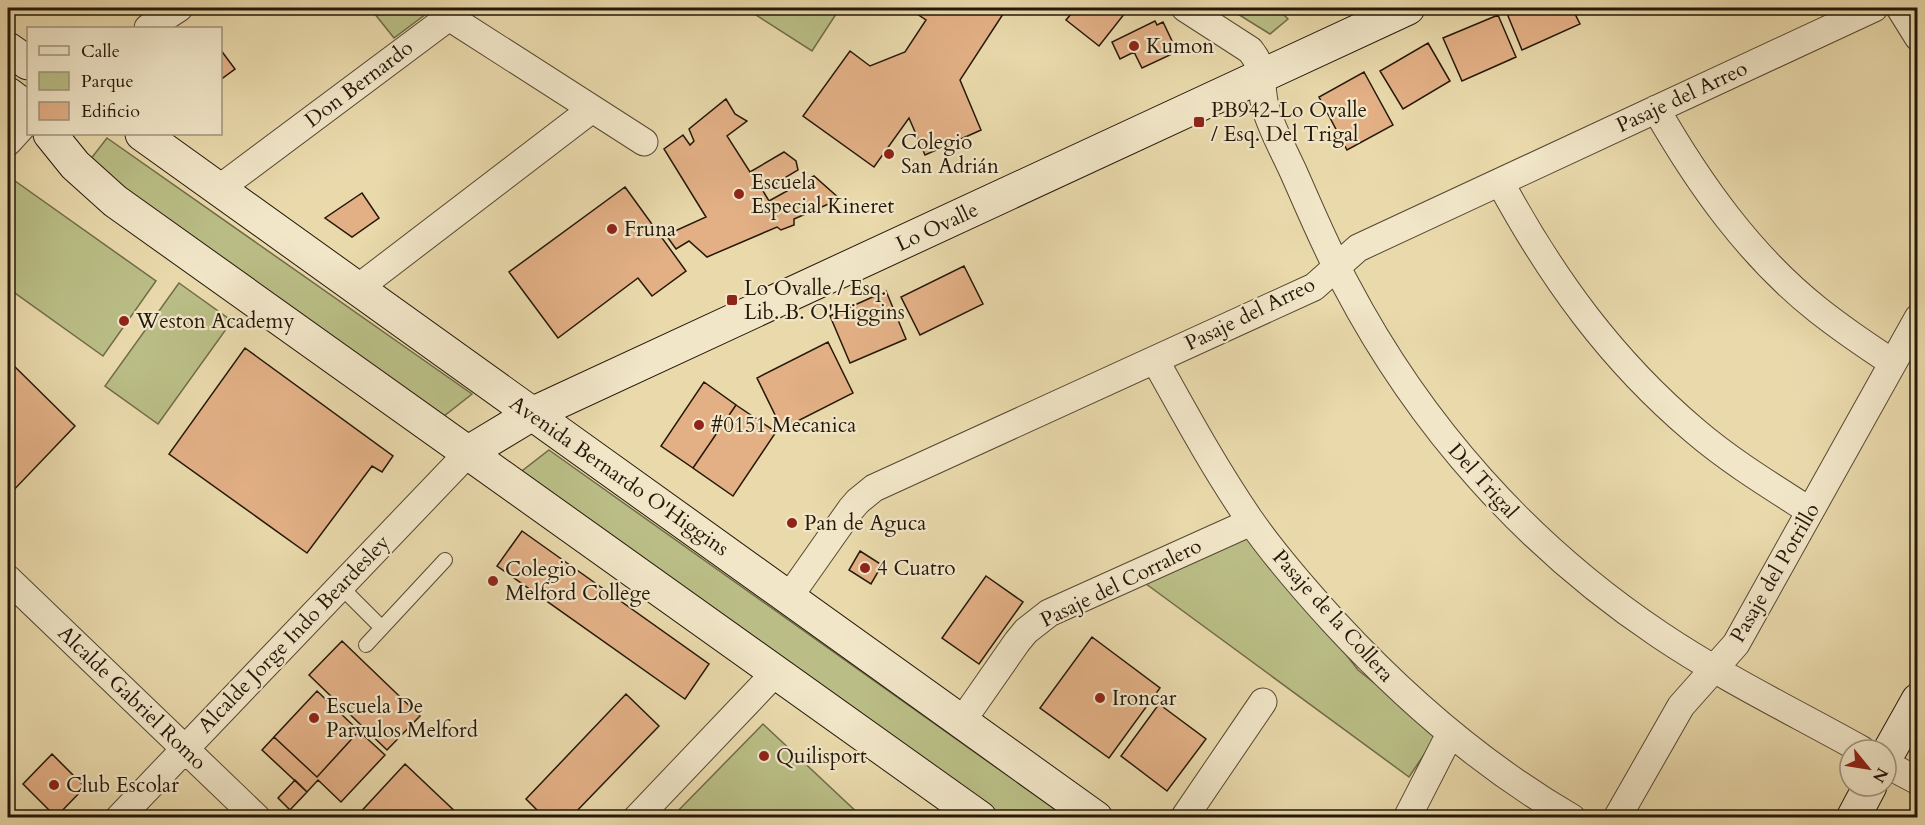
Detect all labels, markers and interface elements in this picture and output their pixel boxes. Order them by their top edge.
legend [27,27,222,135]
place label: Kumon [1146,32,1214,61]
street label: Don Bernardo [299,34,419,134]
text: Calle [81,39,120,64]
marker: Kumon [1127,39,1141,53]
street label: Pasaje del Arreo [1612,54,1752,140]
text: Parque [81,69,134,94]
place label: PB942-Lo Ovalle / Esq. Del Trigal [1211,96,1367,149]
text: Edificio [81,99,140,124]
marker: PB942-Lo Ovalle / Esq. Del Trigal [1192,115,1206,129]
place label: Colegio San Adrián [901,128,999,181]
marker: Colegio San Adrián [882,147,896,161]
place label: Escuela Especial Kineret [751,168,894,221]
marker: Escuela Especial Kineret [732,187,746,201]
street label: Lo Ovalle [891,195,983,259]
place label: Fruna [624,215,676,244]
marker: Fruna [605,222,619,236]
street label: Pasaje del Arreo [1180,270,1320,358]
place label: Lo Ovalle / Esq. Lib. B. O'Higgins [744,274,905,327]
marker: Lo Ovalle / Esq. Lib. B. O'Higgins [725,293,739,307]
place label: Weston Academy [135,307,294,336]
marker: Weston Academy [117,314,131,328]
street label: Avenida Bernardo O'Higgins [503,389,735,563]
place label: #0151 Mecanica [711,411,856,440]
marker: #0151 Mecanica [692,418,706,432]
street label: Del Trigal [1441,437,1525,525]
street label: Pasaje del Potrillo [1723,498,1827,648]
place label: Pan de Aguca [804,509,926,538]
marker: Pan de Aguca [785,516,799,530]
street label: Alcalde Jorge Indo Beardesley [191,529,397,739]
street label: Pasaje del Corralero [1036,531,1206,635]
street label: Pasaje de la Collera [1266,543,1400,689]
place label: 4 Cuatro [877,554,956,583]
place label: Colegio Melford College [505,555,651,608]
marker: 4 Cuatro [858,561,872,575]
marker: Colegio Melford College [486,574,500,588]
street label: Alcalde Gabriel Romo [51,619,213,777]
place label: Ironcar [1112,684,1177,713]
marker: Ironcar [1093,691,1107,705]
place label: Escuela De Parvulos Melford [326,692,478,745]
marker: Escuela De Parvulos Melford [307,711,321,725]
north arrow [1838,738,1898,798]
place label: Quilisport [776,742,867,771]
marker: Quilisport [757,749,771,763]
text: N [1867,763,1893,787]
place label: Club Escolar [66,771,179,800]
marker: Club Escolar [47,778,61,792]

